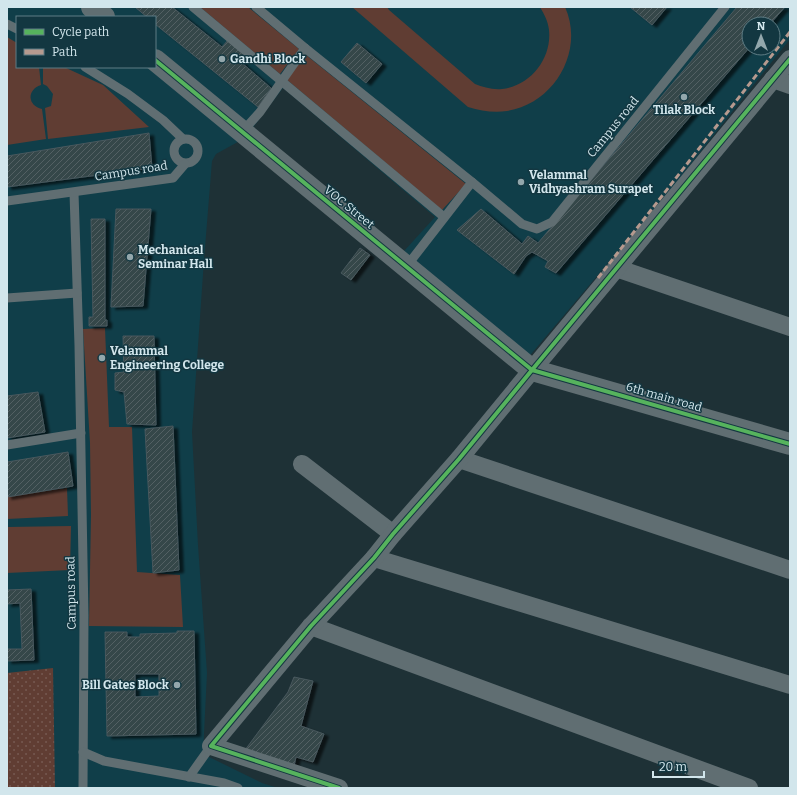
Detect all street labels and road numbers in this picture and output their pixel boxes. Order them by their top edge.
street label: Campus road [584,94,642,160]
street label: Campus road [93,158,169,184]
street label: VOC Street [321,182,378,232]
street label: 6th main road [624,379,704,415]
street label: Campus road [63,556,79,630]

